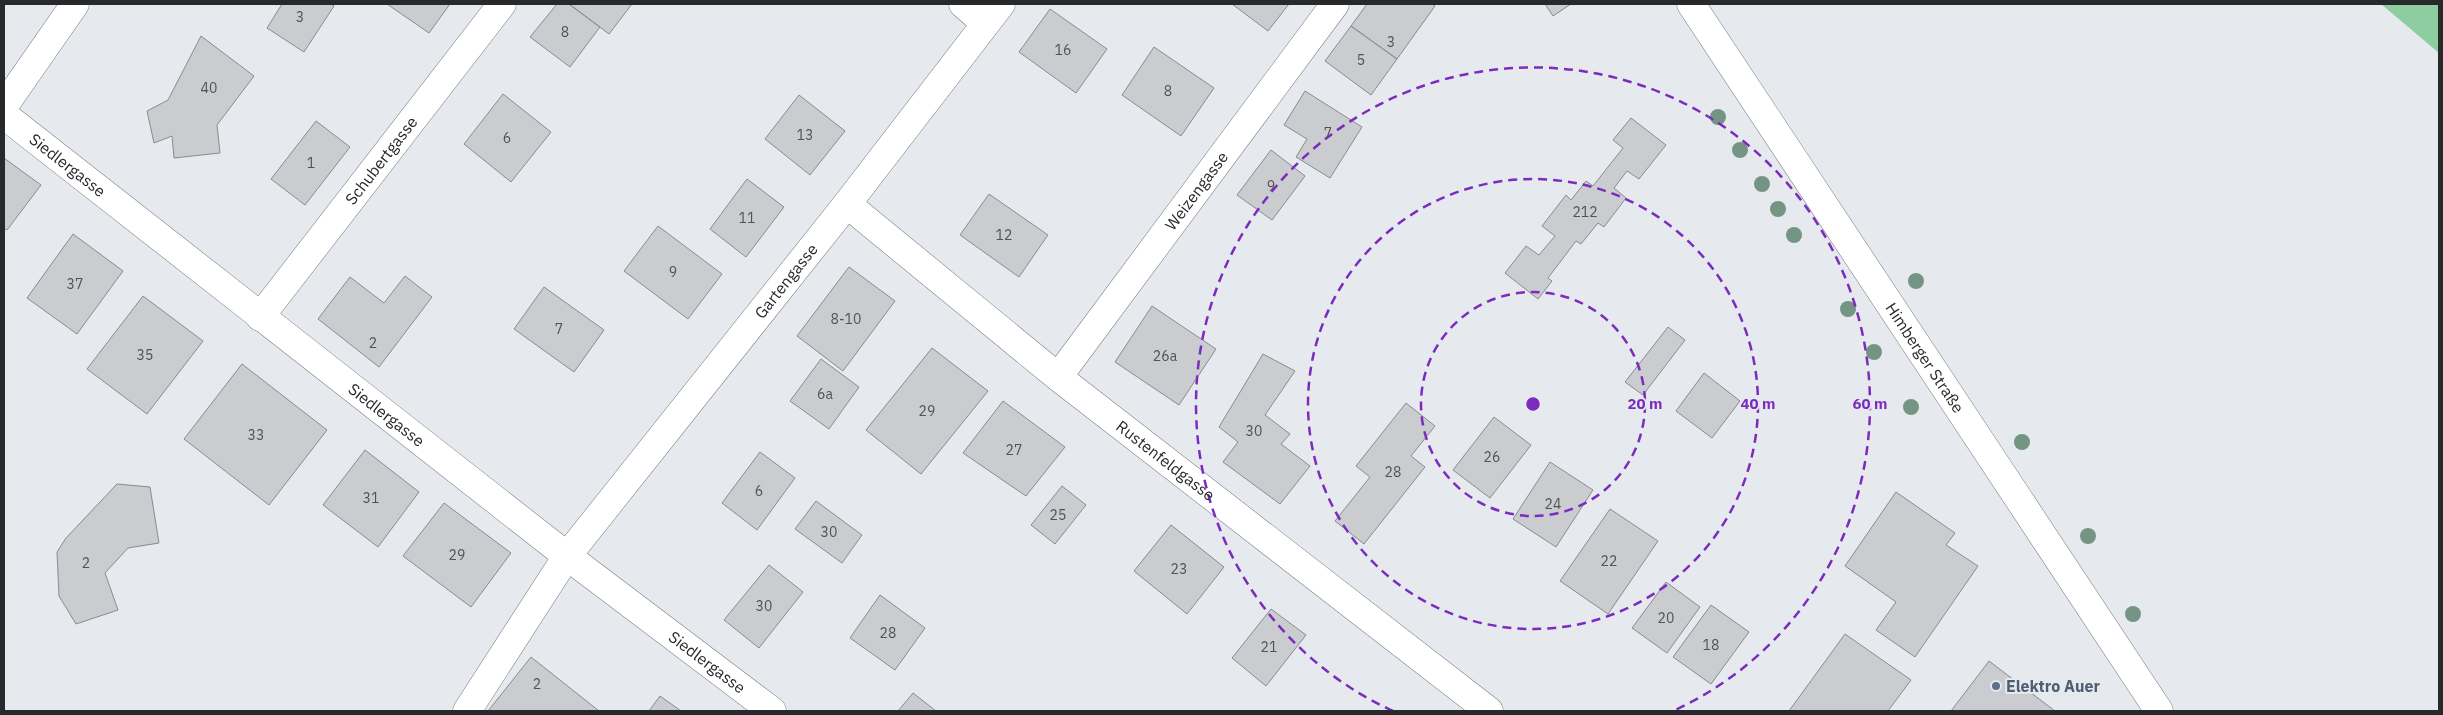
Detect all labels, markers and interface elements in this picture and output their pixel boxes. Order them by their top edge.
house number: 3 [296,8,304,26]
house number: 8 [561,23,569,41]
house number: 3 [1387,33,1395,51]
house number: 16 [1055,41,1071,59]
house number: 5 [1357,51,1365,69]
house number: 40 [201,79,217,97]
house number: 8 [1164,82,1172,100]
street label: Schubertgasse [341,112,422,209]
house number: 7 [1324,124,1332,142]
house number: 13 [797,126,813,144]
street label: Siedlergasse [26,129,110,201]
house number: 6 [503,129,511,147]
street label: Weizengasse [1160,147,1232,234]
house number: 1 [307,154,315,172]
house number: 9 [1267,177,1275,195]
house number: 212 [1572,203,1598,221]
house number: 11 [739,209,755,227]
house number: 12 [996,226,1012,244]
street label: Gartengasse [750,239,822,322]
house number: 9 [669,263,677,281]
house number: 37 [67,275,83,293]
street label: Himberger Straße [1881,299,1969,417]
house number: 8-10 [831,310,861,328]
house number: 7 [555,320,563,338]
house number: 2 [369,334,377,352]
house number: 35 [137,346,153,364]
house number: 26a [1153,347,1178,365]
street label: Siedlergasse [344,379,429,451]
house number: 6a [817,385,833,403]
text: 20 m [1628,394,1662,413]
text: 40 m [1741,394,1775,413]
text: 60 m [1853,394,1887,413]
centre of rings [1524,395,1542,413]
house number: 29 [919,402,935,420]
street label: Rustenfeldgasse [1112,416,1219,505]
house number: 30 [1246,422,1262,440]
house number: 33 [248,426,264,444]
house number: 27 [1006,441,1022,459]
house number: 26 [1484,448,1500,466]
house number: 28 [1385,463,1401,481]
house number: 6 [755,482,763,500]
house number: 31 [363,489,379,507]
house number: 24 [1545,495,1561,513]
house number: 25 [1050,506,1066,524]
house number: 30 [821,523,837,541]
house number: 29 [449,546,465,564]
house number: 22 [1601,552,1617,570]
house number: 2 [82,554,90,572]
house number: 23 [1171,560,1187,578]
house number: 30 [756,597,772,615]
house number: 20 [1658,609,1674,627]
house number: 28 [880,624,896,642]
street label: Siedlergasse [665,627,750,698]
house number: 18 [1703,636,1719,654]
house number: 21 [1261,638,1277,656]
house number: 2 [533,675,541,693]
place label: Elektro Auer [2006,676,2100,696]
marker: Elektro Auer [1990,680,2002,692]

